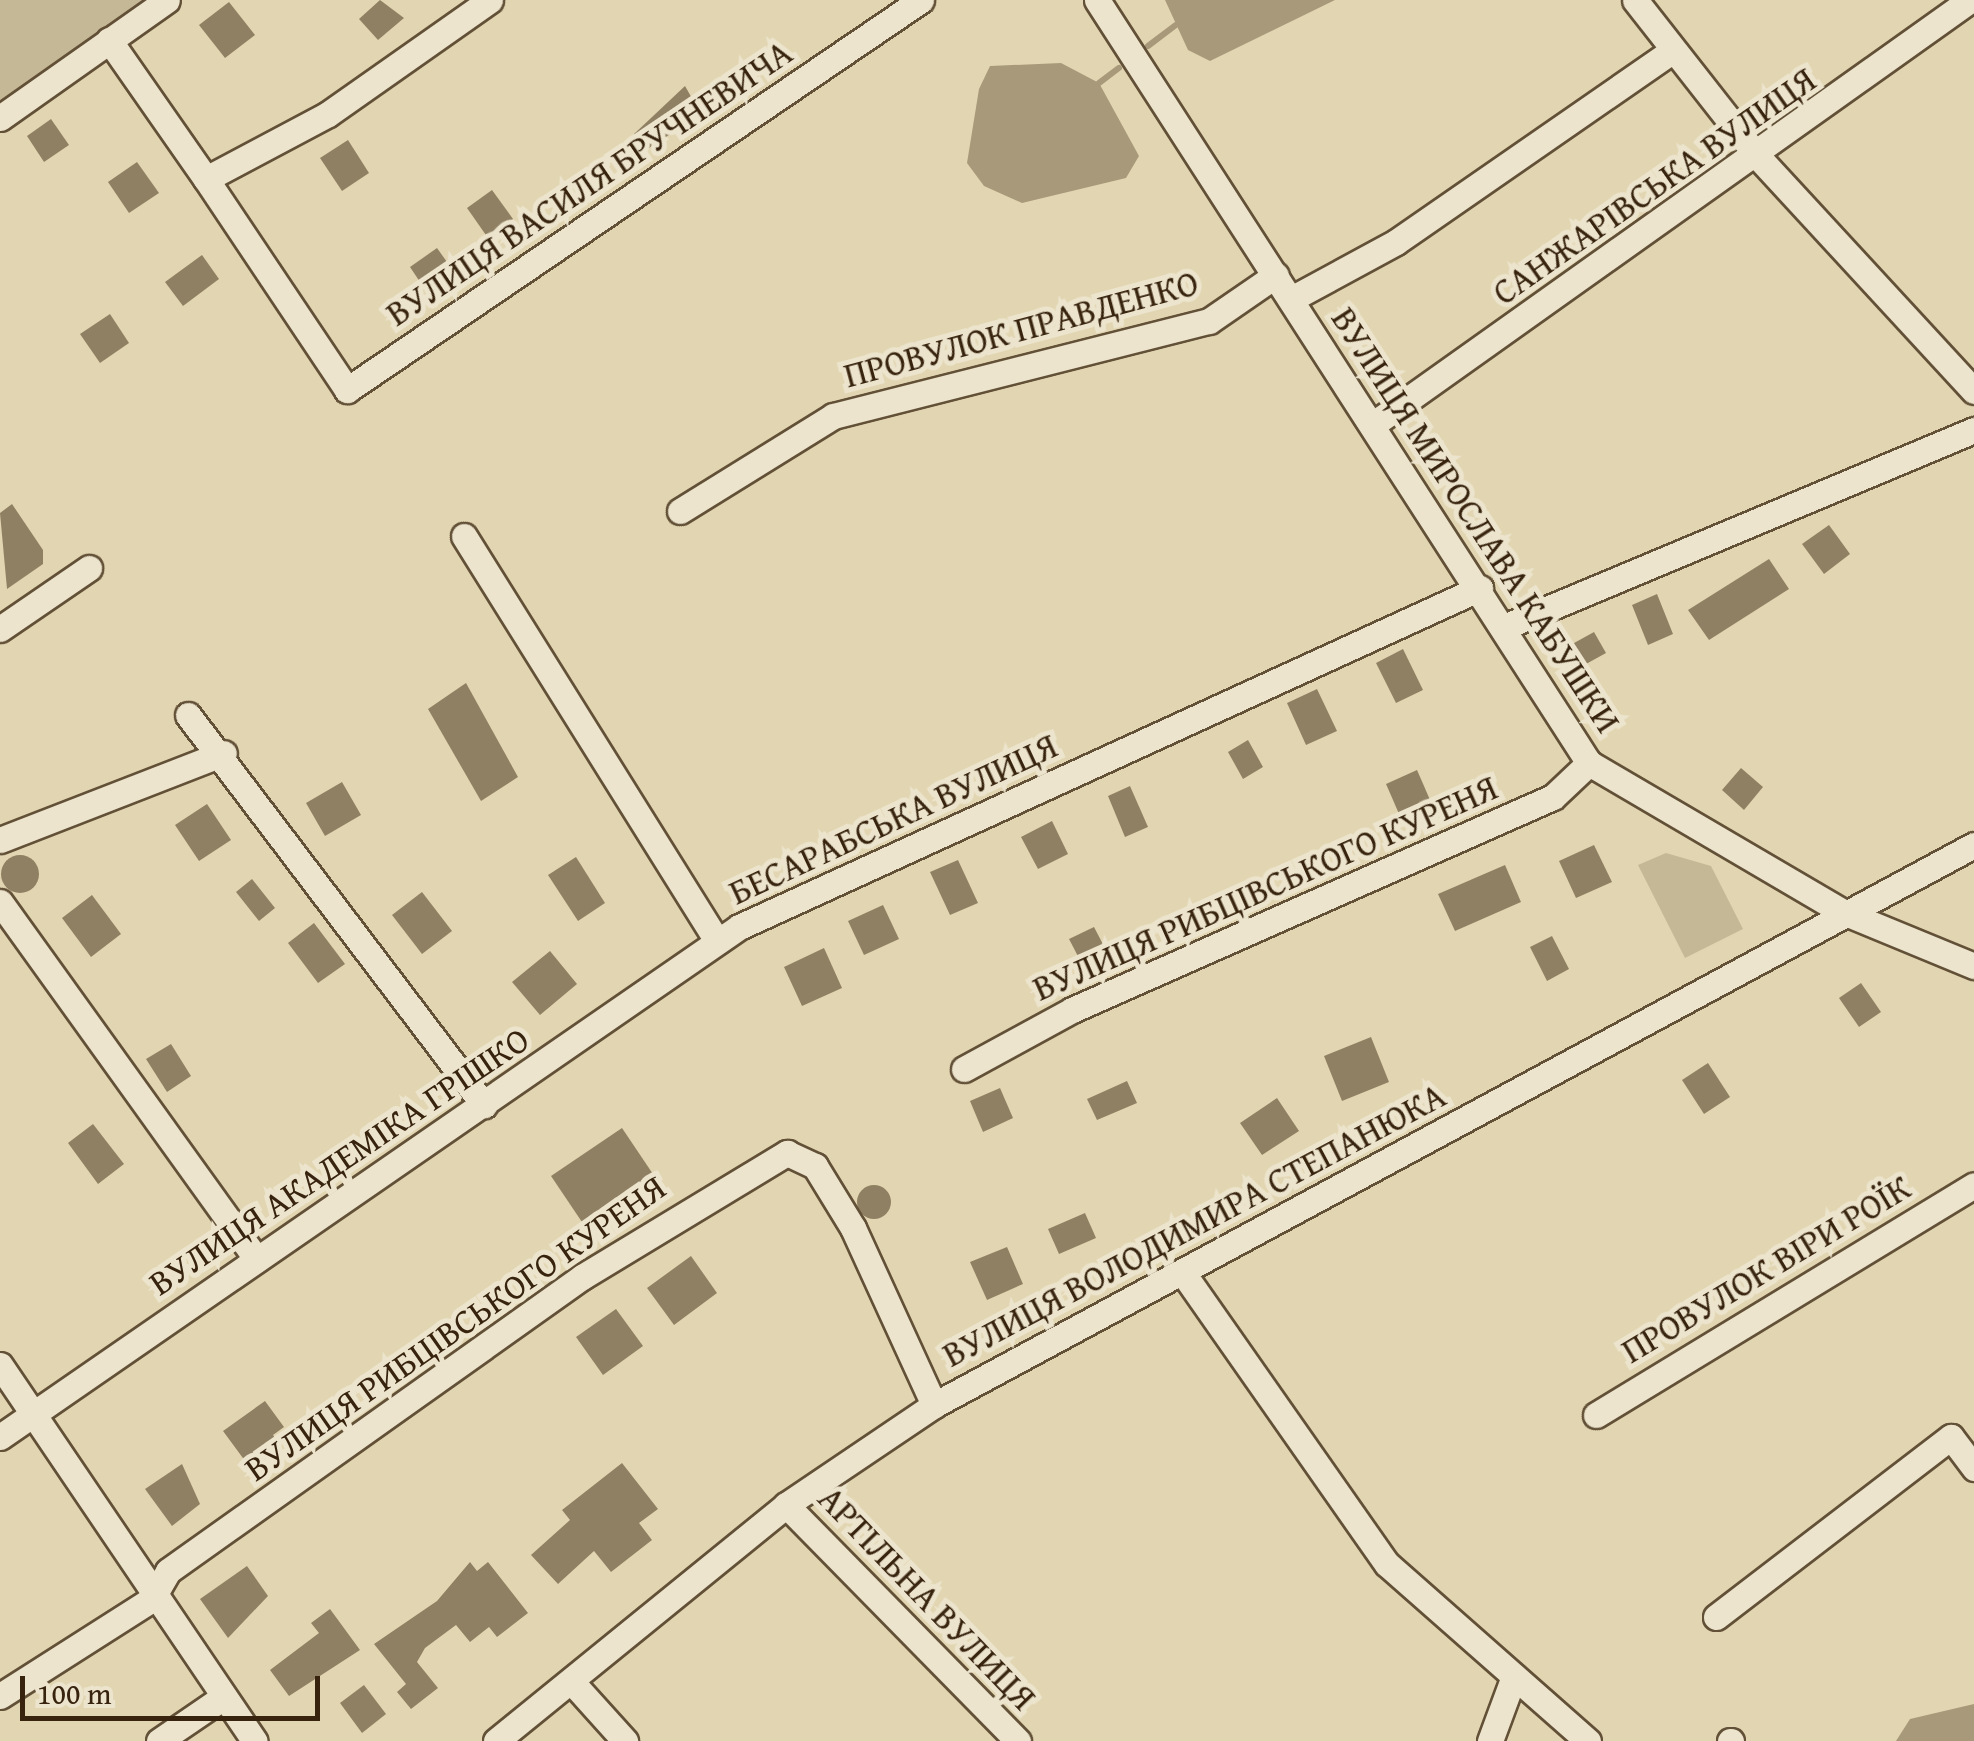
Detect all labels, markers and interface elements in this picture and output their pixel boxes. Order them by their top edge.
street label: ВУЛИЦЯ ВАСИЛЯ БРУЧНЕВИЧА [378,31,800,335]
street label: САНЖАРІВСЬКА ВУЛИЦЯ [1485,59,1823,313]
street label: ПРОВУЛОК ПРАВДЕНКО [839,261,1203,397]
street label: ВУЛИЦЯ МИРОСЛАВА КАБУШКИ [1323,300,1629,740]
street label: БЕСАРАБСЬКА ВУЛИЦЯ [722,725,1064,913]
street label: ВУЛИЦЯ РИБЦІВСЬКОГО КУРЕНЯ [1026,766,1504,1010]
street label: ВУЛИЦЯ АКАДЕМІКА ГРІШКО [141,1018,537,1304]
street label: ВУЛИЦЯ ВОЛОДИМИРА СТЕПАНЮКА [936,1074,1452,1376]
street label: ВУЛИЦЯ РИБЦІВСЬКОГО КУРЕНЯ [237,1166,673,1490]
street label: ПРОВУЛОК ВІРИ РОЇК [1614,1166,1918,1372]
street label: АРТІЛЬНА ВУЛИЦЯ [810,1478,1044,1718]
scale bar [25,1656,325,1718]
text: 100 m [37,1671,111,1715]

